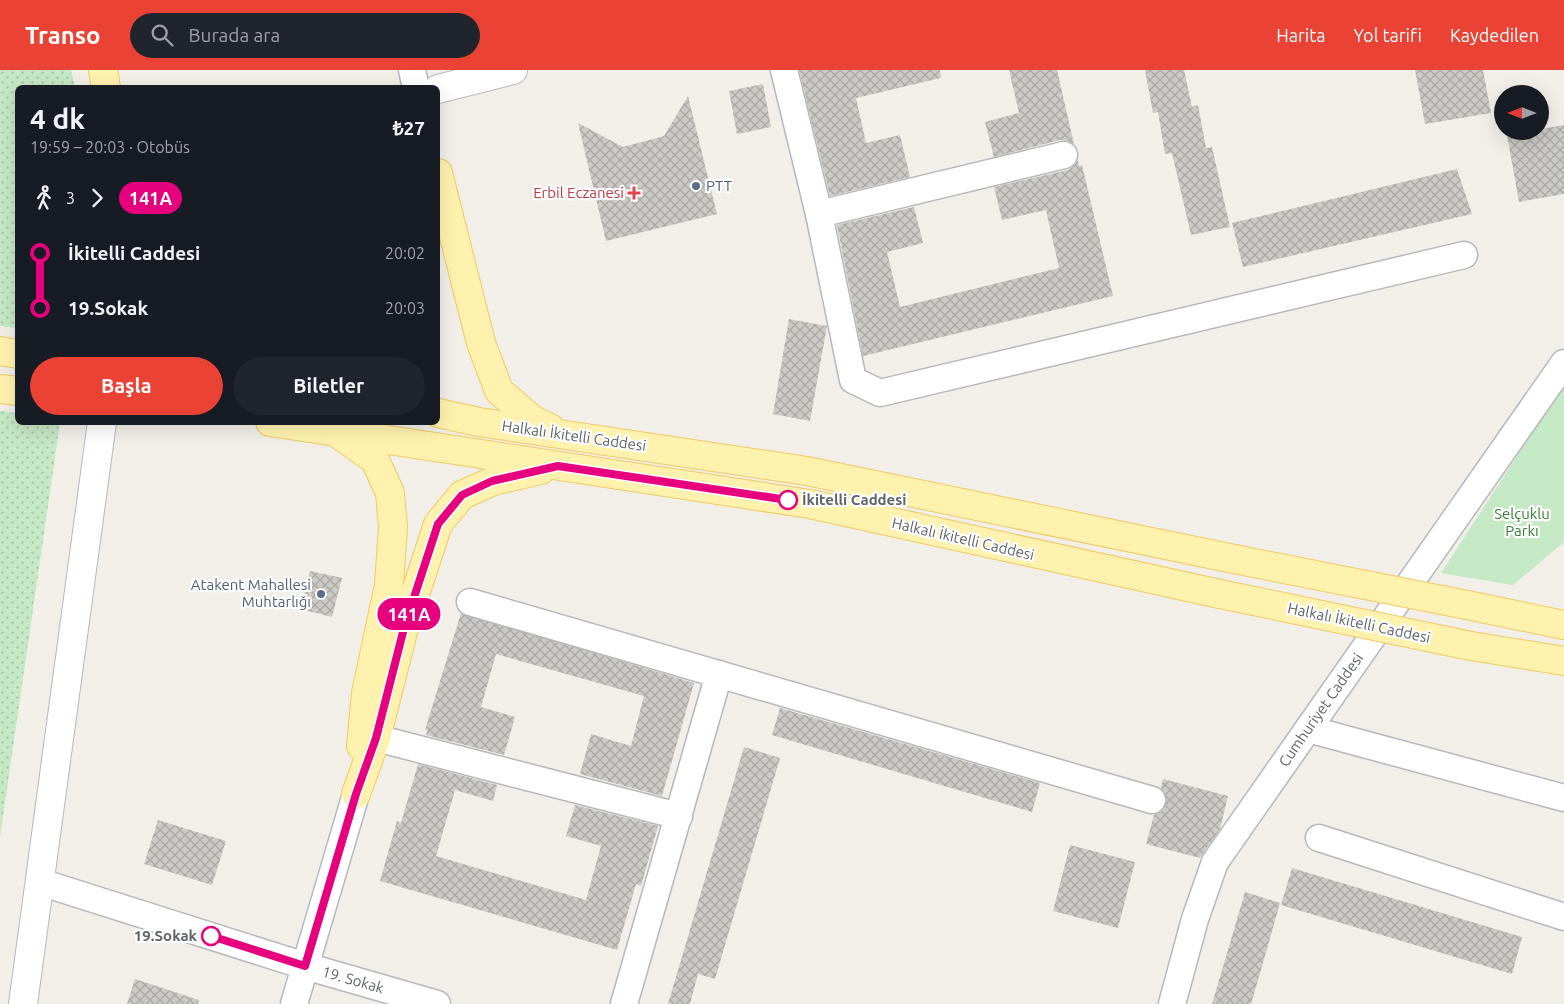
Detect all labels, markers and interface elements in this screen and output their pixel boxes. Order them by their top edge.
search box [130,13,480,58]
icon: search [148,21,176,49]
text: Transo [25,22,100,49]
text: Burada ara [188,24,280,46]
text: Harita [1276,25,1325,45]
text: Yol tarifi [1353,25,1422,45]
text: Kaydedilen [1450,25,1539,45]
north arrow [1494,85,1549,140]
map controls [1494,85,1549,140]
text: 4 dk [30,103,85,134]
text: ₺27 [393,117,425,139]
text: 19:59 – 20:03 · Otobüs [30,138,190,156]
place label: PTT [706,177,733,194]
marker: PTT [690,180,702,192]
icon: walk [30,184,58,212]
icon: forward [83,184,111,212]
place label: Erbil Eczanesi [533,184,624,201]
marker: Erbil Eczanesi [628,187,640,199]
text: 141A [129,188,172,208]
text: 3 [66,189,75,207]
text: İkitelli Caddesi [68,242,200,264]
text: 20:02 [385,244,425,262]
text: 19.Sokak [68,297,148,319]
text: 20:03 [385,299,425,317]
button: Başla [30,357,223,415]
button: Biletler [233,357,425,415]
street label: Halkalı İkitelli Caddesi [501,417,647,454]
marker: İkitelli Caddesi [778,490,798,510]
place label: İkitelli Caddesi [802,491,907,508]
park label: Selçuklu Parkı [1494,505,1550,539]
street label: Halkalı İkitelli Caddesi [890,514,1036,563]
place label: Atakent Mahallesi Muhtarlığı [191,576,311,610]
marker: Atakent Mahallesi Muhtarlığı [315,588,327,600]
line badge: 141A [374,598,444,630]
street label: Halkalı İkitelli Caddesi [1286,599,1432,646]
text: 141A [387,604,431,624]
street label: Cumhuriyet Caddesi [1275,650,1366,770]
marker: 19.Sokak [201,926,221,946]
place label: 19.Sokak [134,927,198,944]
street label: 19. Sokak [320,963,386,997]

